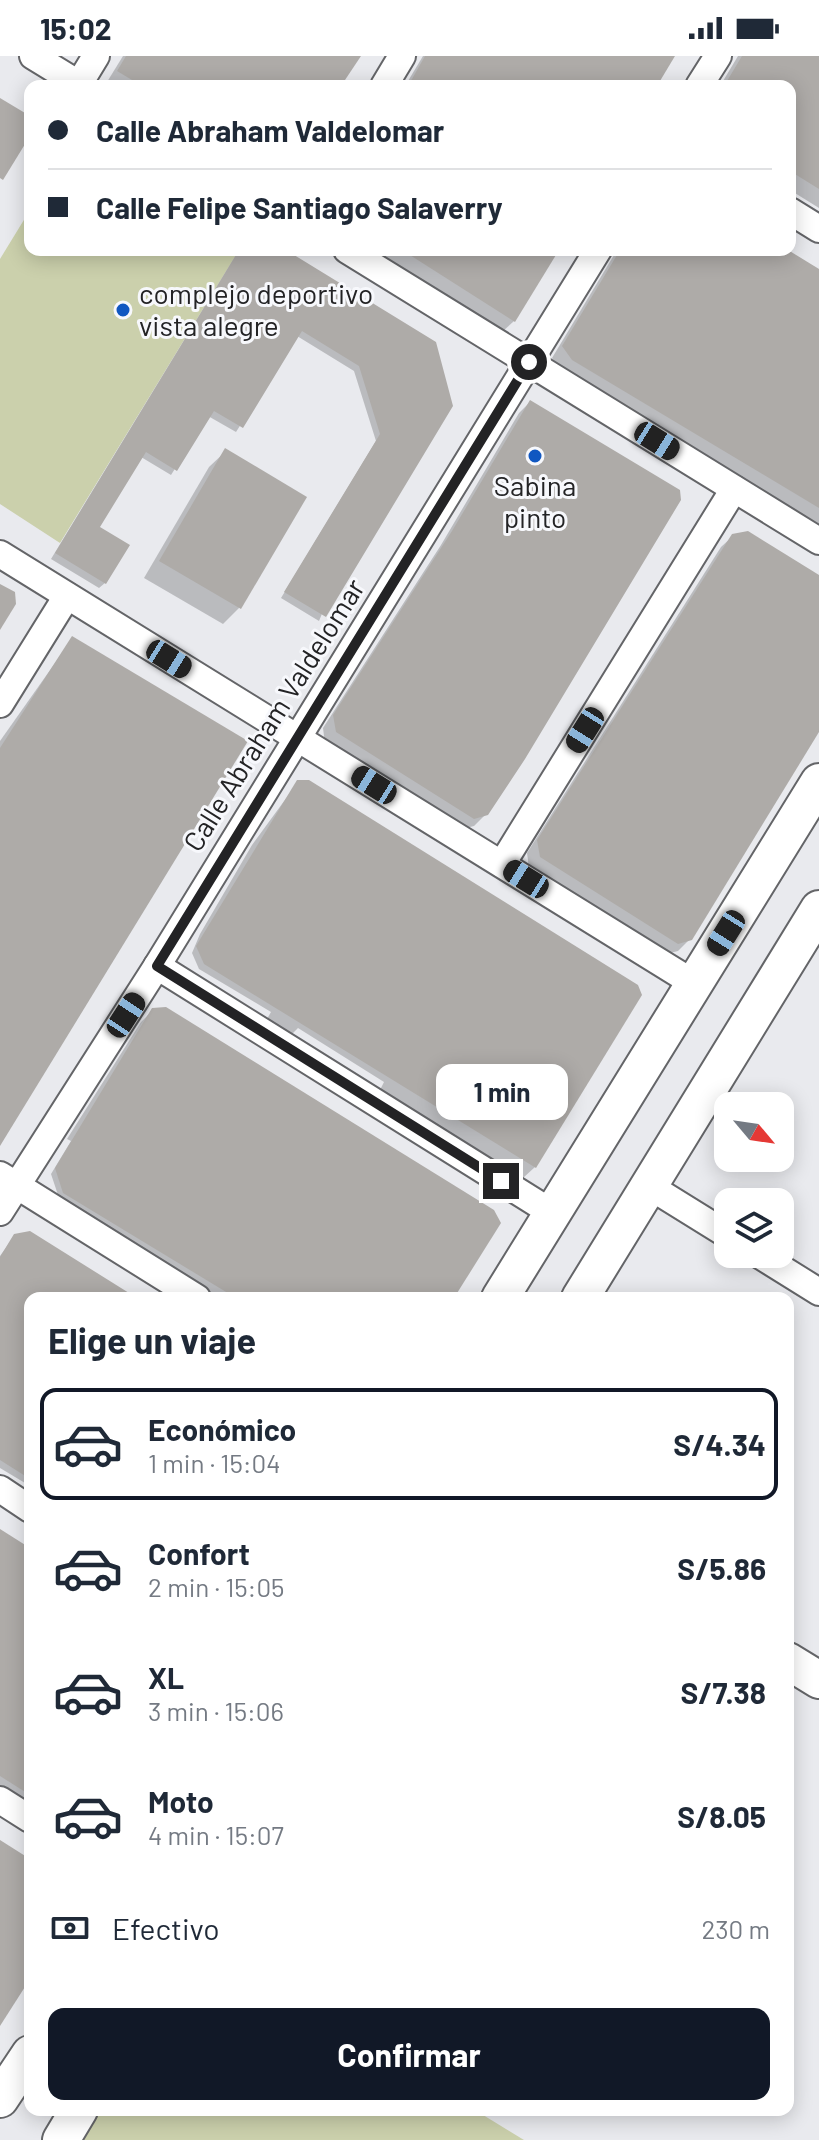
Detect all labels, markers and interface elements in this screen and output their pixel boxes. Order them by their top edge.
text: 15:02 [40,10,112,46]
text: Calle Abraham Valdelomar [96,112,444,148]
text: Calle Felipe Santiago Salaverry [96,189,503,225]
place label: complejo deportivo vista alegre [139,276,373,342]
marker: complejo deportivo vista alegre [114,301,132,319]
route start [511,344,547,380]
car [630,418,684,464]
marker: Sabina pinto [526,447,544,465]
place label: Sabina pinto [494,468,576,534]
street label: Calle Abraham Valdelomar [175,572,371,857]
car [142,636,196,682]
car [562,703,608,757]
car [347,762,401,808]
car [499,856,553,902]
car [703,906,749,960]
car [103,988,149,1042]
callout: 1 min [435,1065,567,1121]
text: 1 min [474,1076,530,1107]
north arrow [714,1092,794,1172]
map controls [714,1092,794,1268]
route end [483,1163,519,1199]
button: layers [714,1188,794,1268]
text: Elige un viaje [48,1318,256,1361]
icon: car [52,1408,124,1480]
text: Económico [148,1411,296,1447]
text: S/4.34 [673,1426,766,1462]
text: 1 min · 15:04 [148,1447,281,1478]
icon: car [52,1532,124,1604]
text: Confort [148,1535,250,1571]
text: S/5.86 [677,1550,766,1586]
text: 2 min · 15:05 [148,1571,284,1602]
icon: car [52,1656,124,1728]
text: XL [148,1659,184,1695]
text: S/7.38 [681,1674,766,1710]
text: 3 min · 15:06 [148,1695,284,1726]
icon: car [52,1780,124,1852]
text: Moto [148,1783,214,1819]
text: S/8.05 [677,1798,766,1834]
text: 4 min · 15:07 [148,1819,284,1850]
icon: cash [48,1906,92,1950]
text: Efectivo [112,1910,220,1946]
text: 230 m [701,1913,770,1944]
button: Confirmar [48,2008,770,2100]

